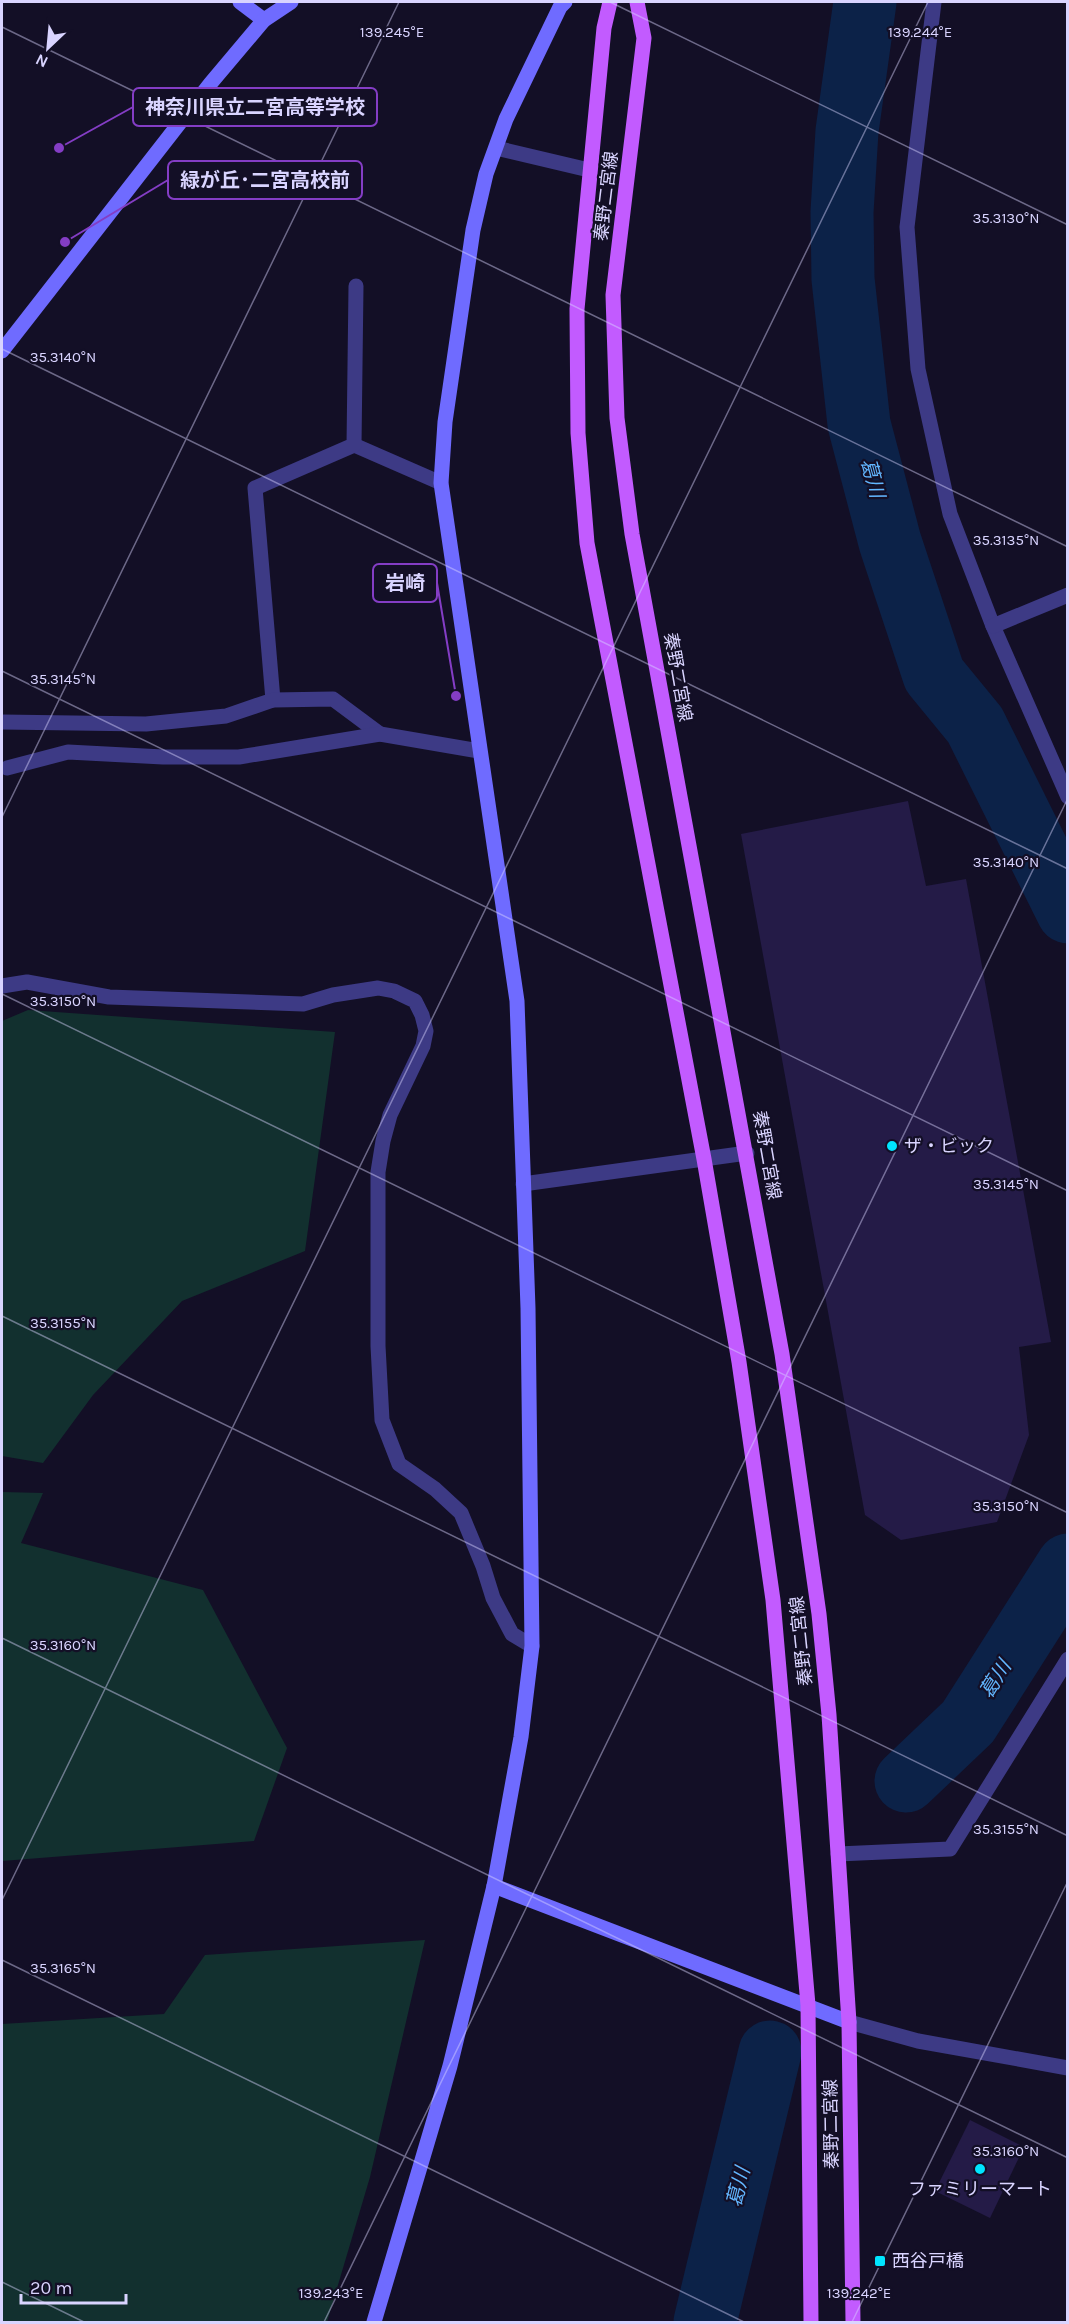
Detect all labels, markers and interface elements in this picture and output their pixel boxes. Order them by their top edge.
north arrow [18,18,78,78]
text: 139.245°E [360,23,424,41]
text: 139.244°E [888,23,952,41]
text: N [32,50,51,72]
callout: 神奈川県立二宮高等学校 [133,88,377,126]
text: 神奈川県立二宮高等学校 [145,96,365,119]
street label: 秦野二宮線 [590,150,622,242]
callout: 緑が丘･二宮高校前 [168,161,362,199]
text: 緑が丘･二宮高校前 [180,169,350,192]
text: 35.3130°N [973,209,1039,227]
text: 35.3140°N [30,348,96,366]
water label: 葛川 [856,456,889,502]
text: 35.3135°N [973,531,1039,549]
callout: 岩崎 [373,564,437,602]
text: 岩崎 [385,572,425,595]
street label: 秦野二宮線 [659,631,697,723]
text: 35.3145°N [30,670,96,688]
text: 35.3140°N [973,853,1039,871]
text: 35.3150°N [30,992,96,1010]
street label: 秦野二宮線 [748,1109,786,1201]
place label: ザ・ビック [904,1135,994,1157]
marker: ザ・ビック [885,1139,899,1153]
text: 35.3145°N [973,1175,1039,1193]
text: 35.3155°N [30,1314,96,1332]
text: 35.3150°N [973,1497,1039,1515]
street label: 秦野二宮線 [785,1595,817,1687]
text: 35.3160°N [30,1636,96,1654]
water label: 葛川 [975,1655,1017,1702]
text: 35.3155°N [973,1820,1039,1838]
text: 35.3165°N [30,1959,96,1977]
street label: 秦野二宮線 [819,2079,843,2169]
text: 35.3160°N [973,2142,1039,2160]
marker: ファミリーマート [973,2162,987,2176]
water label: 葛川 [722,2163,755,2209]
place label: ファミリーマート [908,2178,1052,2200]
place label: 西谷戸橋 [892,2250,964,2272]
marker: 西谷戸橋 [873,2254,887,2268]
scale bar [21,2267,126,2305]
text: 20 m [30,2277,72,2299]
text: 139.243°E [299,2284,363,2302]
text: 139.242°E [827,2284,891,2302]

